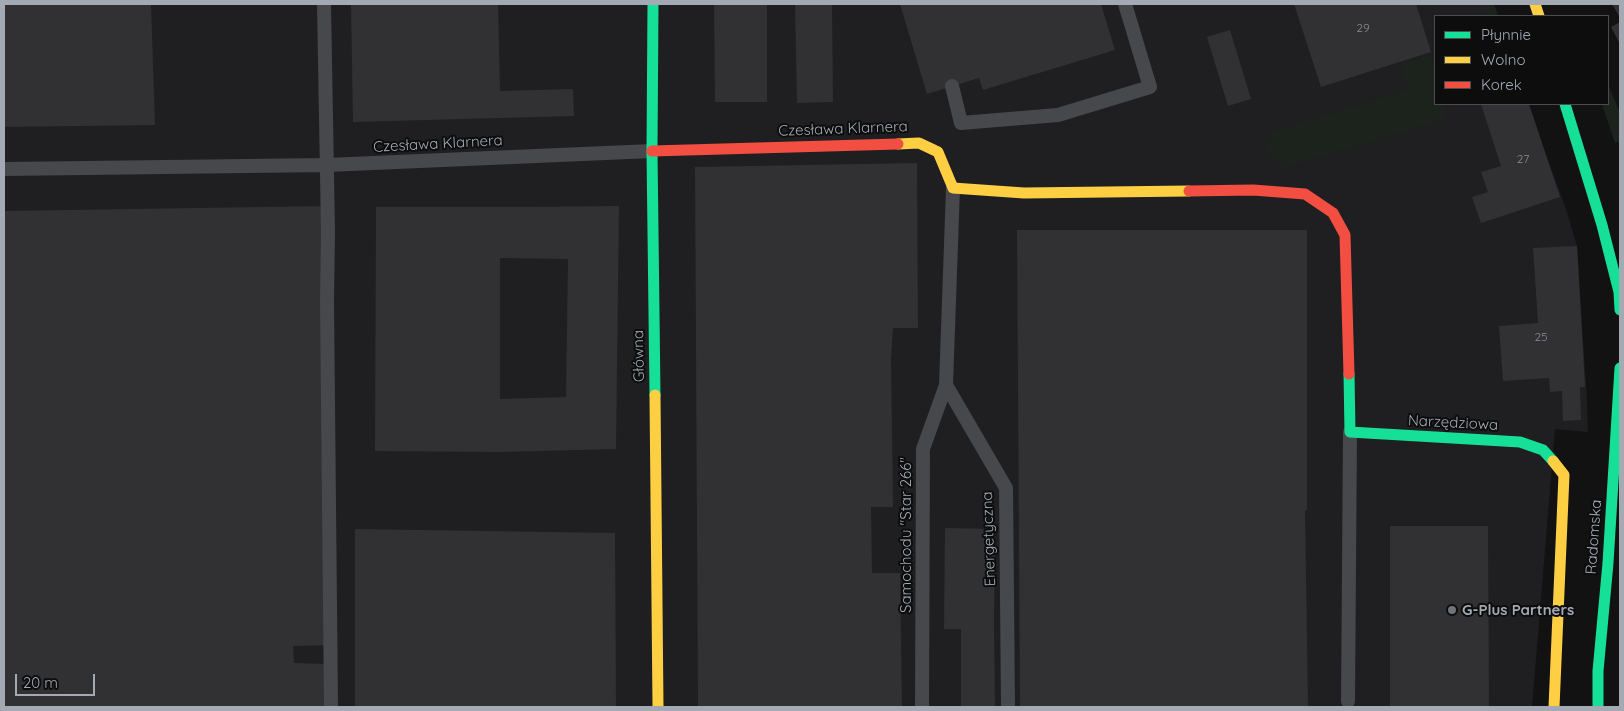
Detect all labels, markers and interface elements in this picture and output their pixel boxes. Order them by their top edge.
legend [1434,15,1609,105]
house number: 29 [1356,21,1370,35]
text: Płynnie [1481,25,1531,44]
text: Wolno [1481,50,1526,69]
text: Korek [1481,75,1522,94]
street label: Czesława Klarnera [778,118,908,140]
street label: Czesława Klarnera [373,132,503,156]
house number: 27 [1517,152,1529,166]
street label: Główna [630,330,648,382]
house number: 25 [1534,330,1548,344]
street label: Narzędziowa [1407,412,1499,434]
street label: Samochodu "Star 266" [897,457,915,613]
street label: Energetyczna [978,491,1000,587]
street label: Radomska [1582,499,1606,575]
place label: G-Plus Partners [1462,601,1574,619]
marker: G-Plus Partners [1446,604,1458,616]
scale bar [18,664,98,696]
text: 20 m [23,673,58,692]

